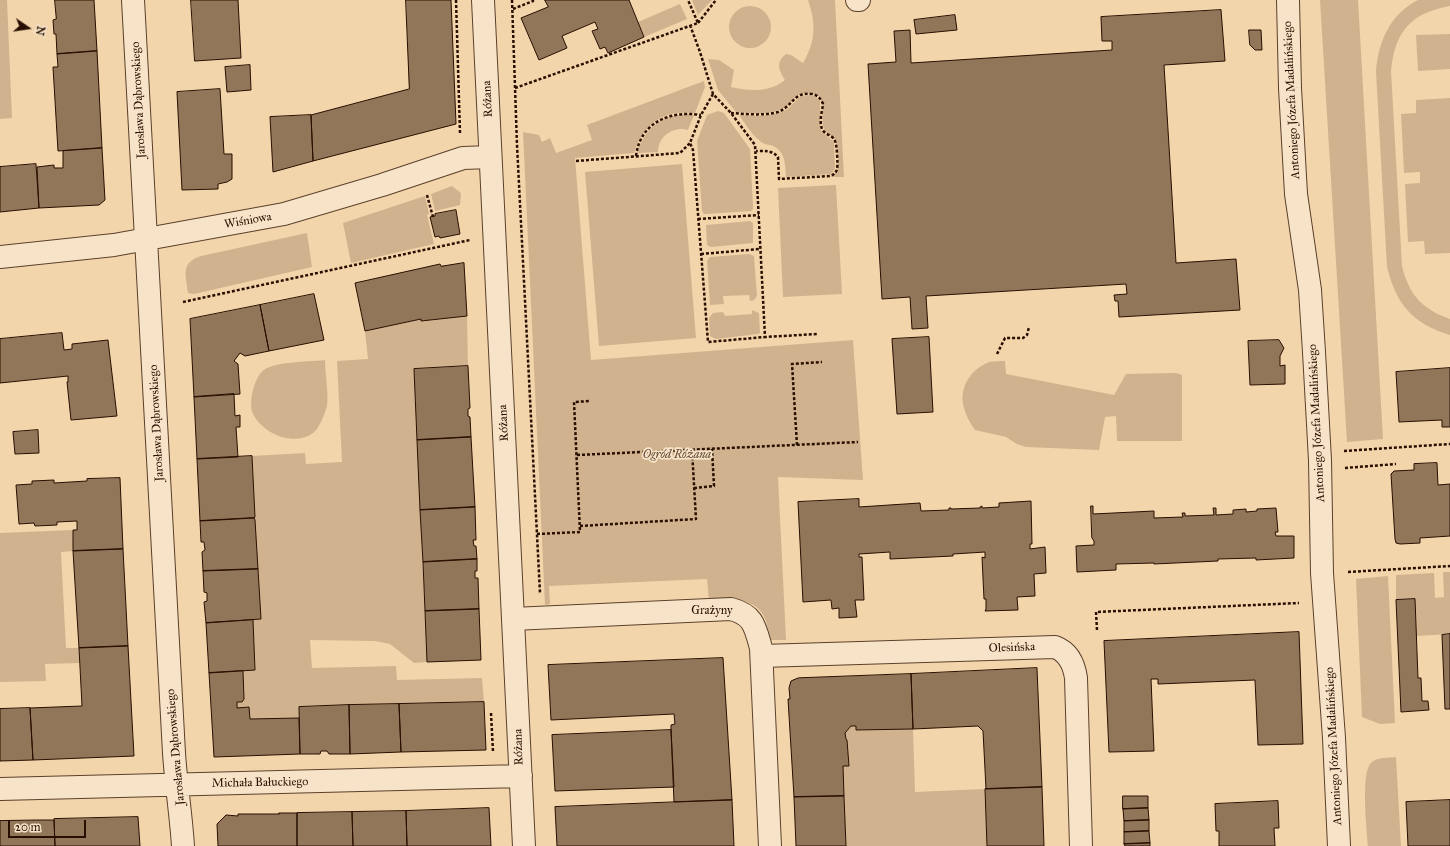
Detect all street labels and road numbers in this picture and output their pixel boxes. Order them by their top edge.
street label: Antoniego Józefa Madalińskiego [1281,21,1303,179]
street label: Jarosława Dąbrowskiego [129,41,149,159]
street label: Różana [480,80,496,118]
street label: Wiśniowa [223,210,273,232]
street label: Antoniego Józefa Madalińskiego [1306,344,1328,502]
street label: Jarosława Dąbrowskiego [147,364,167,482]
street label: Różana [496,404,512,442]
street label: Grażyny [691,604,733,618]
street label: Olesińska [989,640,1035,656]
street label: Antoniego Józefa Madalińskiego [1323,667,1345,825]
street label: Jarosława Dąbrowskiego [164,688,188,806]
street label: Różana [511,728,527,766]
street label: Michała Bałuckiego [212,775,308,791]

